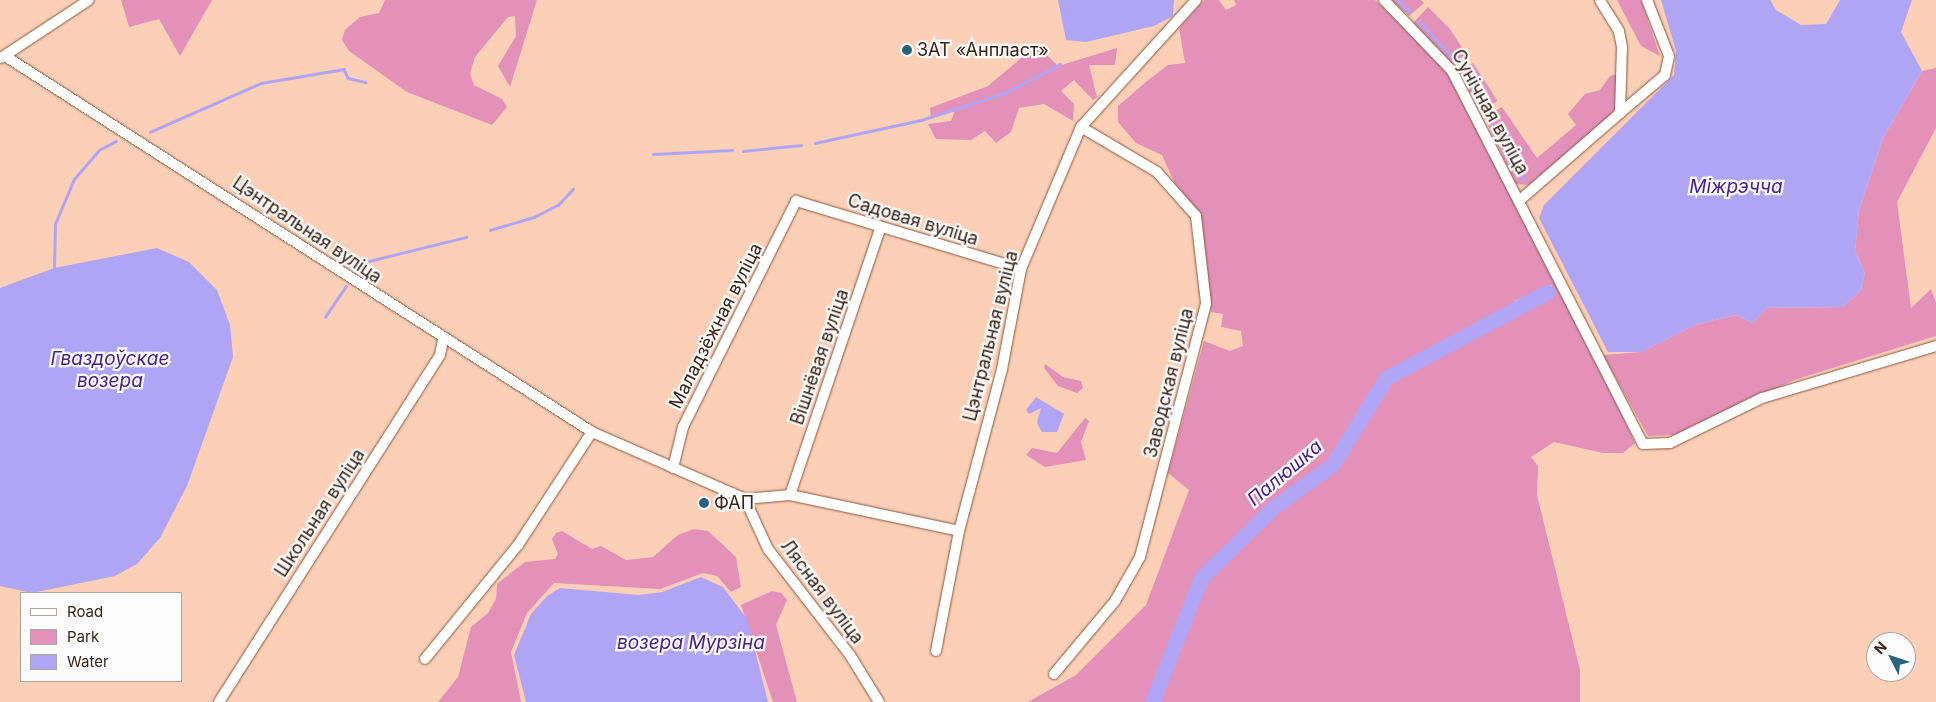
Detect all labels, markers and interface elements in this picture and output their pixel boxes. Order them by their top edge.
place label: ЗАТ «Анпласт» [917,39,1049,61]
marker: ЗАТ «Анпласт» [901,44,913,56]
street label: Сунічная вуліца [1447,46,1533,178]
street label: Цэнтральная вуліца [228,172,386,288]
water label: Міжрэчча [1689,176,1783,198]
street label: Садовая вуліца [845,190,981,250]
street label: Маладзёжная вуліца [665,240,767,412]
street label: Цэнтральная вуліца [959,248,1023,424]
street label: Вішнёвая вуліца [787,286,853,428]
street label: Заводская вуліца [1140,306,1198,460]
water label: Гваздоўскае возера [51,348,169,392]
water label: Палюшка [1243,435,1327,511]
street label: Школьная вуліца [270,445,370,581]
place label: ФАП [714,492,754,514]
marker: ФАП [698,497,710,509]
street label: Лясная вуліца [776,536,868,648]
legend [20,592,182,682]
text: Road [67,602,103,621]
text: Park [67,627,99,646]
water label: возера Мурзіна [617,632,765,654]
north arrow [1866,632,1916,682]
text: N [1870,638,1890,657]
text: Water [67,652,109,671]

